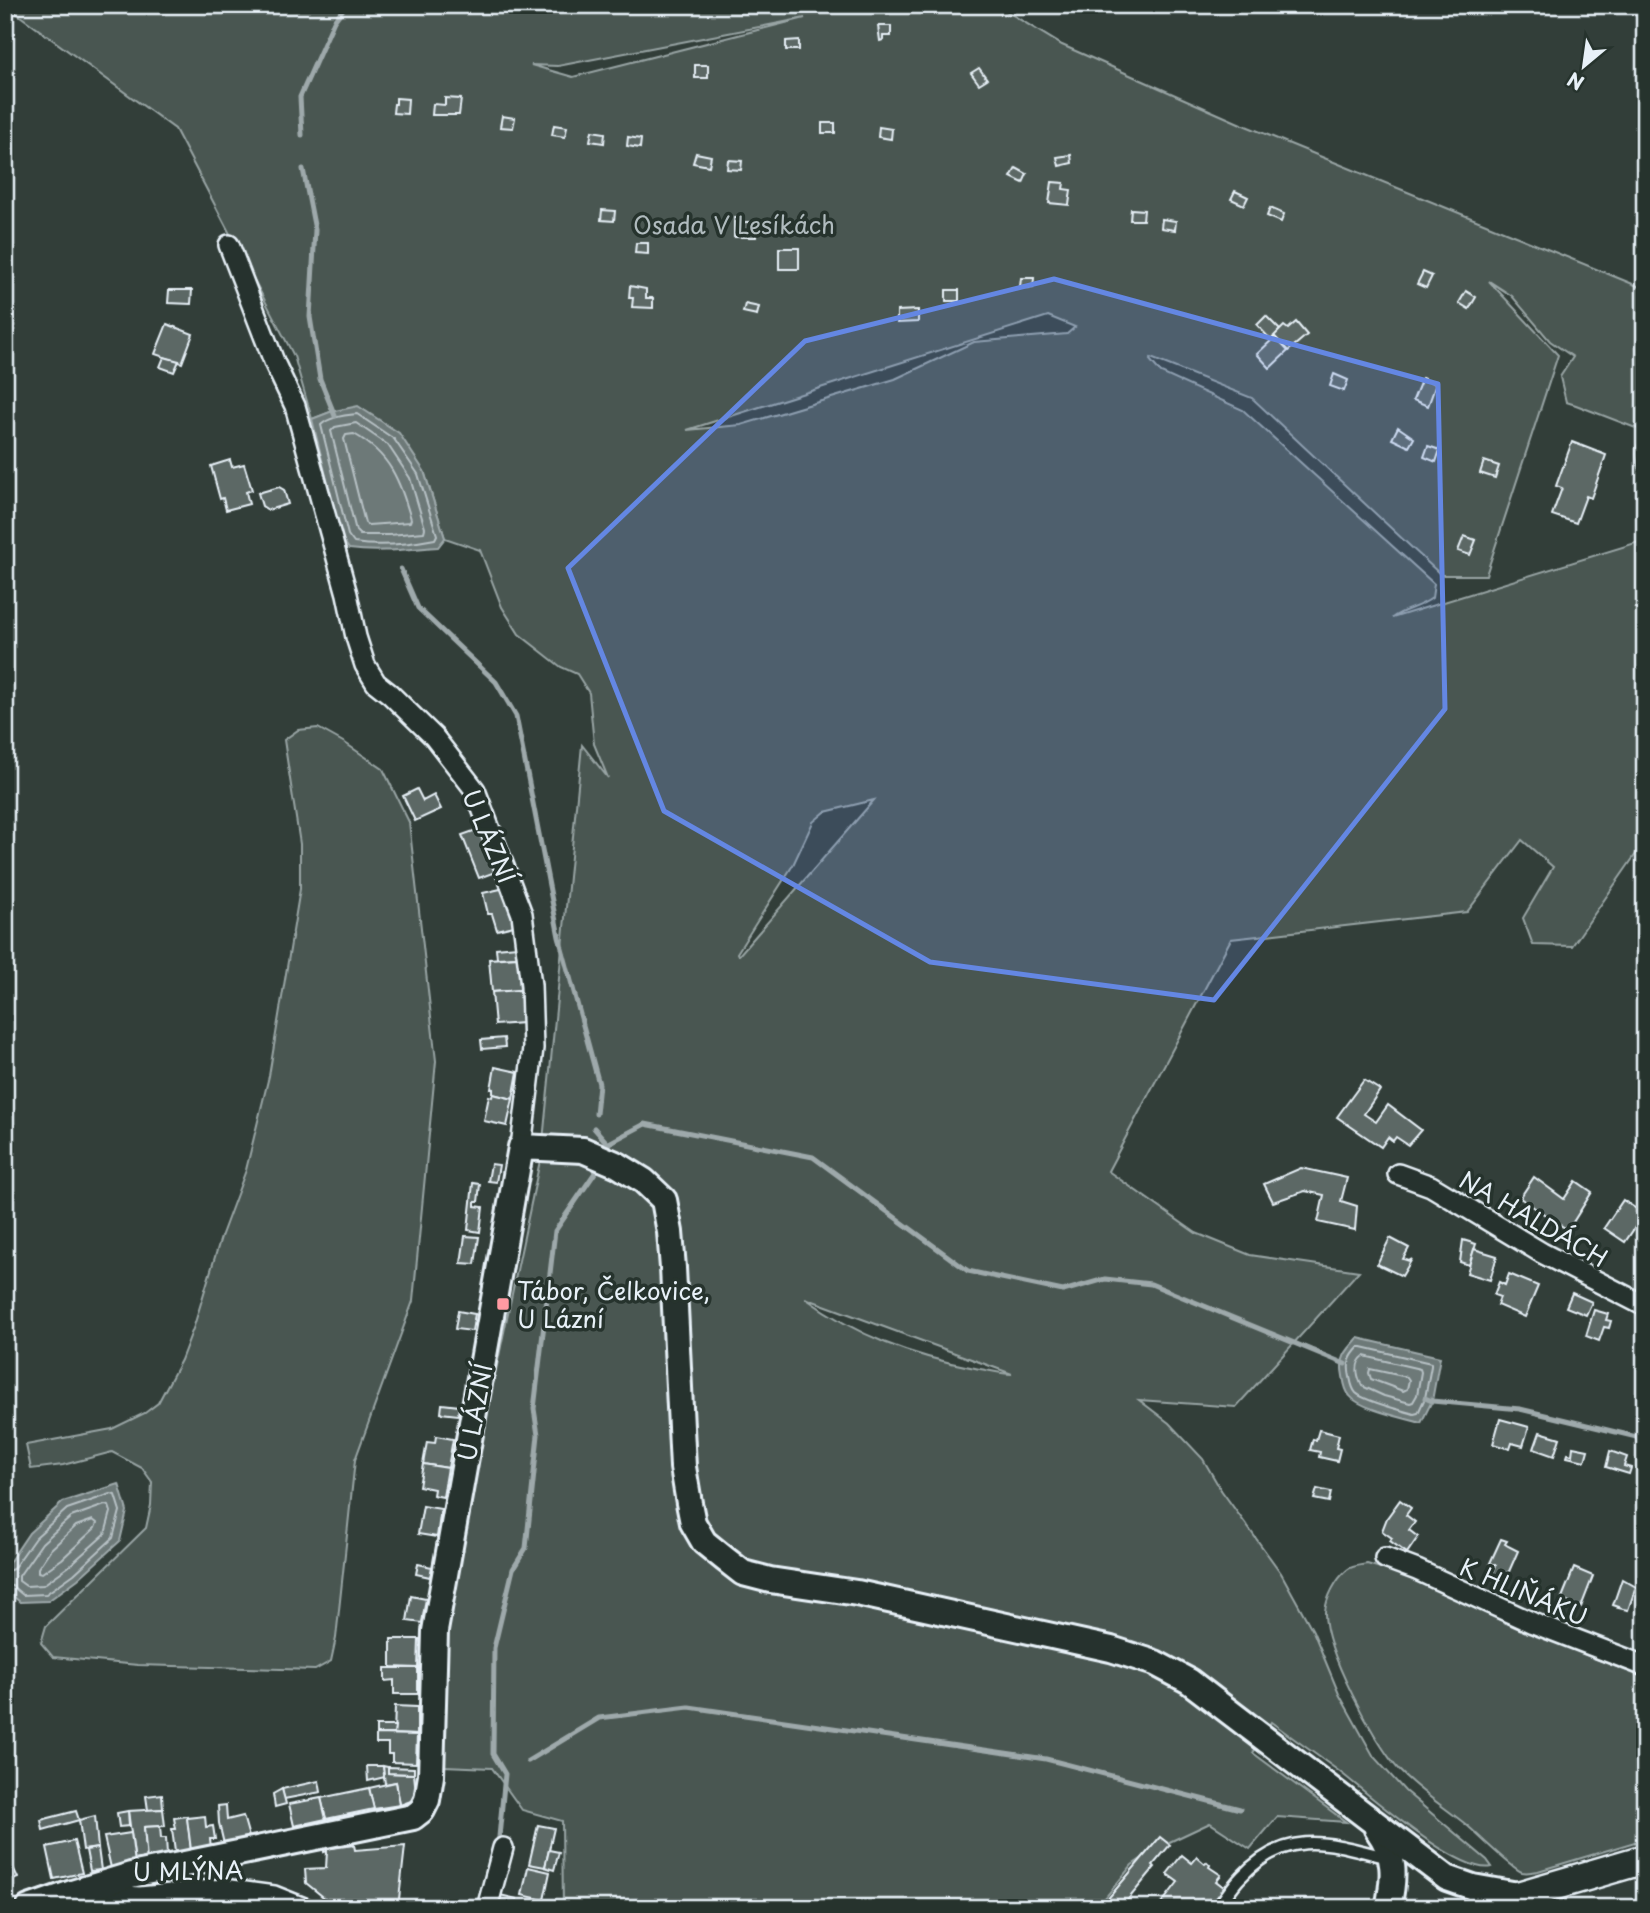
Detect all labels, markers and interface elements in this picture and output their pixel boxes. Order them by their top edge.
north arrow [1548,32,1618,102]
text: N [1562,66,1589,98]
park label: Osada V Lesíkách [633,206,835,242]
street label: U LÁZNÍ [454,783,526,889]
street label: NA HALDÁCH [1453,1161,1615,1275]
place label: Tábor, Čelkovice, U Lázní [517,1272,710,1336]
marker: Tábor, Čelkovice, U Lázní [495,1296,511,1312]
street label: U LÁZNÍ [448,1360,500,1464]
street label: K HLIŇÁKU [1455,1548,1593,1634]
street label: U MLÝNA [132,1851,244,1889]

